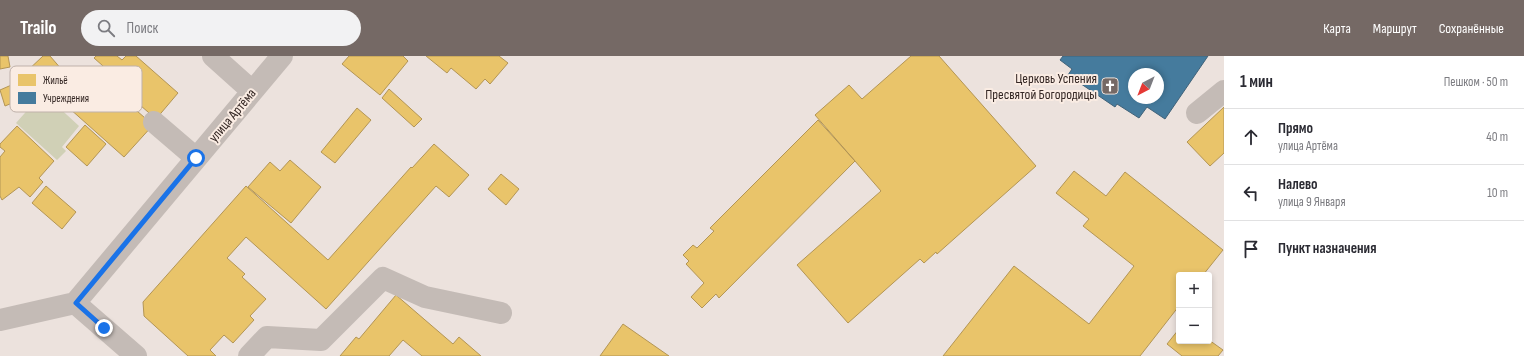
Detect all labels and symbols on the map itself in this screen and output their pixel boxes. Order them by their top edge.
legend [10,66,142,112]
north arrow [1128,68,1164,104]
place label: Церковь Успения Пресвятой Богородицы [985,70,1097,103]
text: Жильё [43,74,68,87]
church icon: Церковь Успения Пресвятой Богородицы [1100,76,1120,96]
street label: улица Артёма [205,85,260,146]
text: Учреждения [43,92,89,105]
route start [187,149,205,167]
route end [95,319,113,337]

